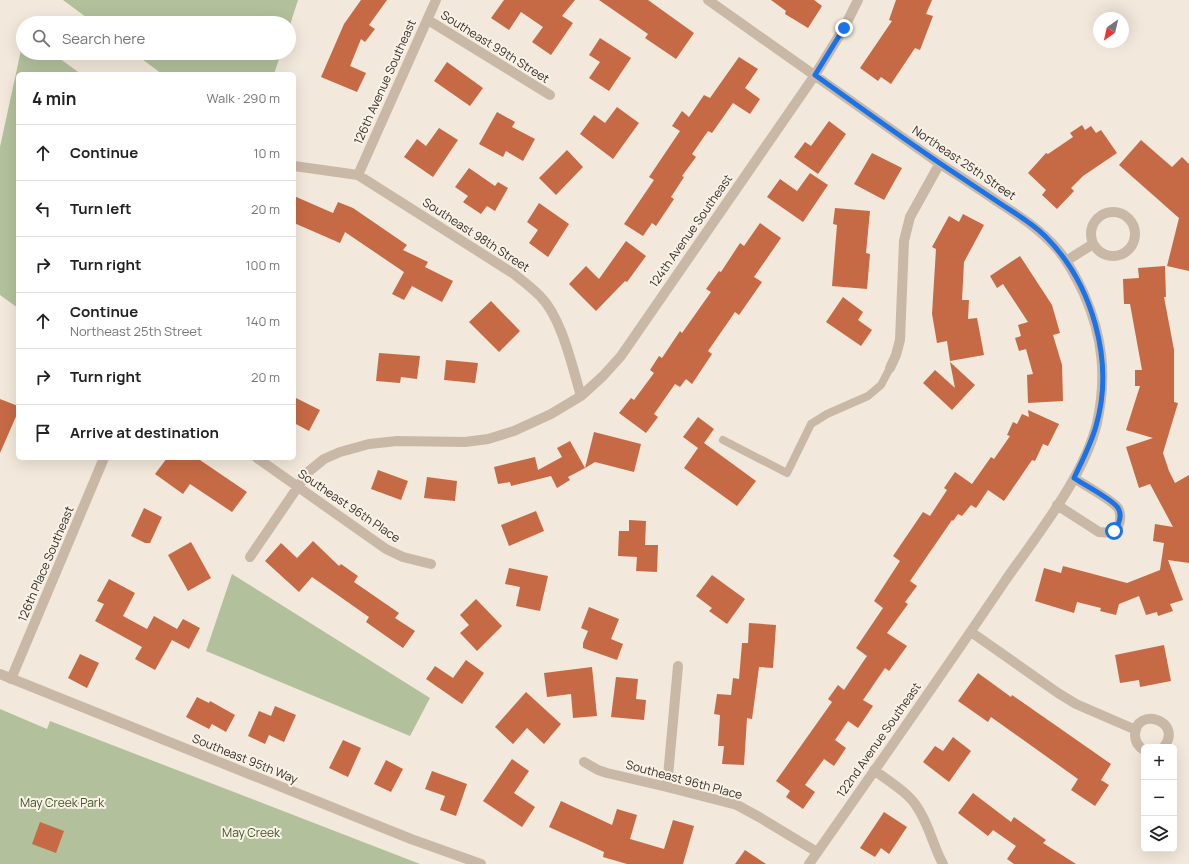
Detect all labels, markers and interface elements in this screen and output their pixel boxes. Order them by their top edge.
street label: Southeast 99th Street [438,6,553,87]
north arrow [1093,12,1129,48]
search box [16,16,296,60]
street label: 126th Avenue Southeast [349,16,420,147]
route end [835,19,853,37]
icon: search [30,27,52,49]
text: Search here [62,28,145,49]
text: 4 min [32,87,76,110]
text: Walk · 290 m [207,89,280,107]
street label: Northeast 25th Street [909,121,1020,204]
icon: ahead [32,142,54,164]
text: Continue [70,142,138,163]
text: 10 m [253,144,280,162]
street label: 124th Avenue Southeast [645,171,736,291]
street label: Southeast 98th Street [419,194,533,276]
icon: left [32,198,54,220]
text: Turn left [70,198,132,219]
text: 20 m [251,200,280,218]
icon: right [32,254,54,276]
text: Turn right [70,254,141,275]
text: 100 m [245,256,280,274]
text: Continue [70,301,138,322]
icon: ahead [32,310,54,332]
text: 140 m [246,312,280,330]
text: Northeast 25th Street [70,322,202,340]
icon: right [32,366,54,388]
text: Turn right [70,366,141,387]
text: 20 m [251,368,280,386]
icon: arrive [32,422,54,444]
text: Arrive at destination [70,422,219,443]
street label: Southeast 96th Place [295,465,404,546]
street label: 126th Place Southeast [13,503,78,624]
route start [1105,522,1123,540]
street label: 122nd Avenue Southeast [832,679,925,801]
street label: Southeast 95th Way [190,730,301,788]
map controls [1141,744,1177,852]
button: + [1141,744,1177,780]
street label: Southeast 96th Place [624,756,744,803]
button: − [1141,780,1177,816]
park label: May Creek Park [20,794,105,811]
button: layers [1141,816,1177,852]
park label: May Creek [222,824,281,841]

